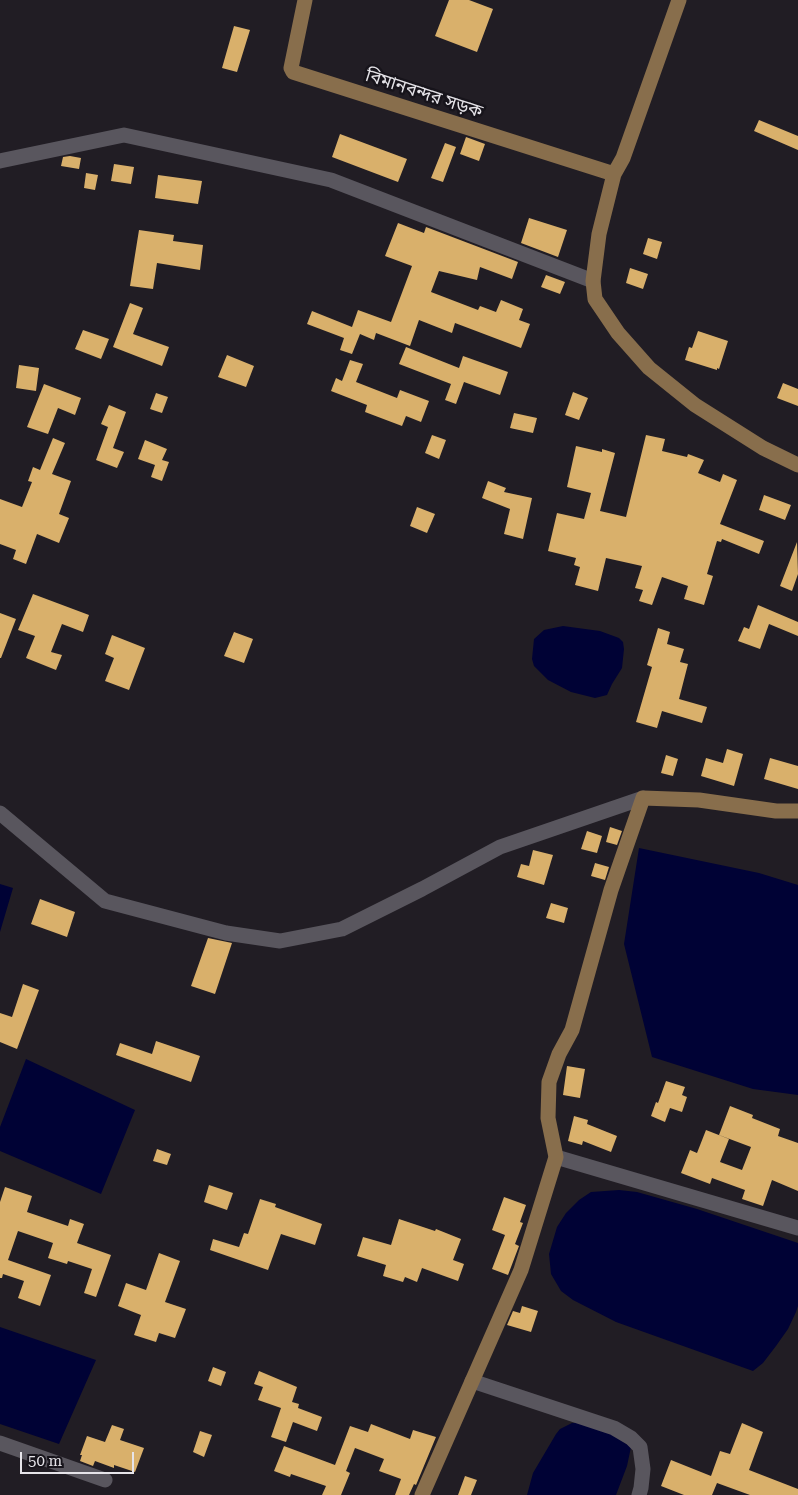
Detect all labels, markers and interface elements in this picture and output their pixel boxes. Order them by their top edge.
street label: বিমানবন্দর সড়ক [363,65,485,123]
scale bar [22,1442,136,1474]
text: 50 m [28,1452,62,1470]

